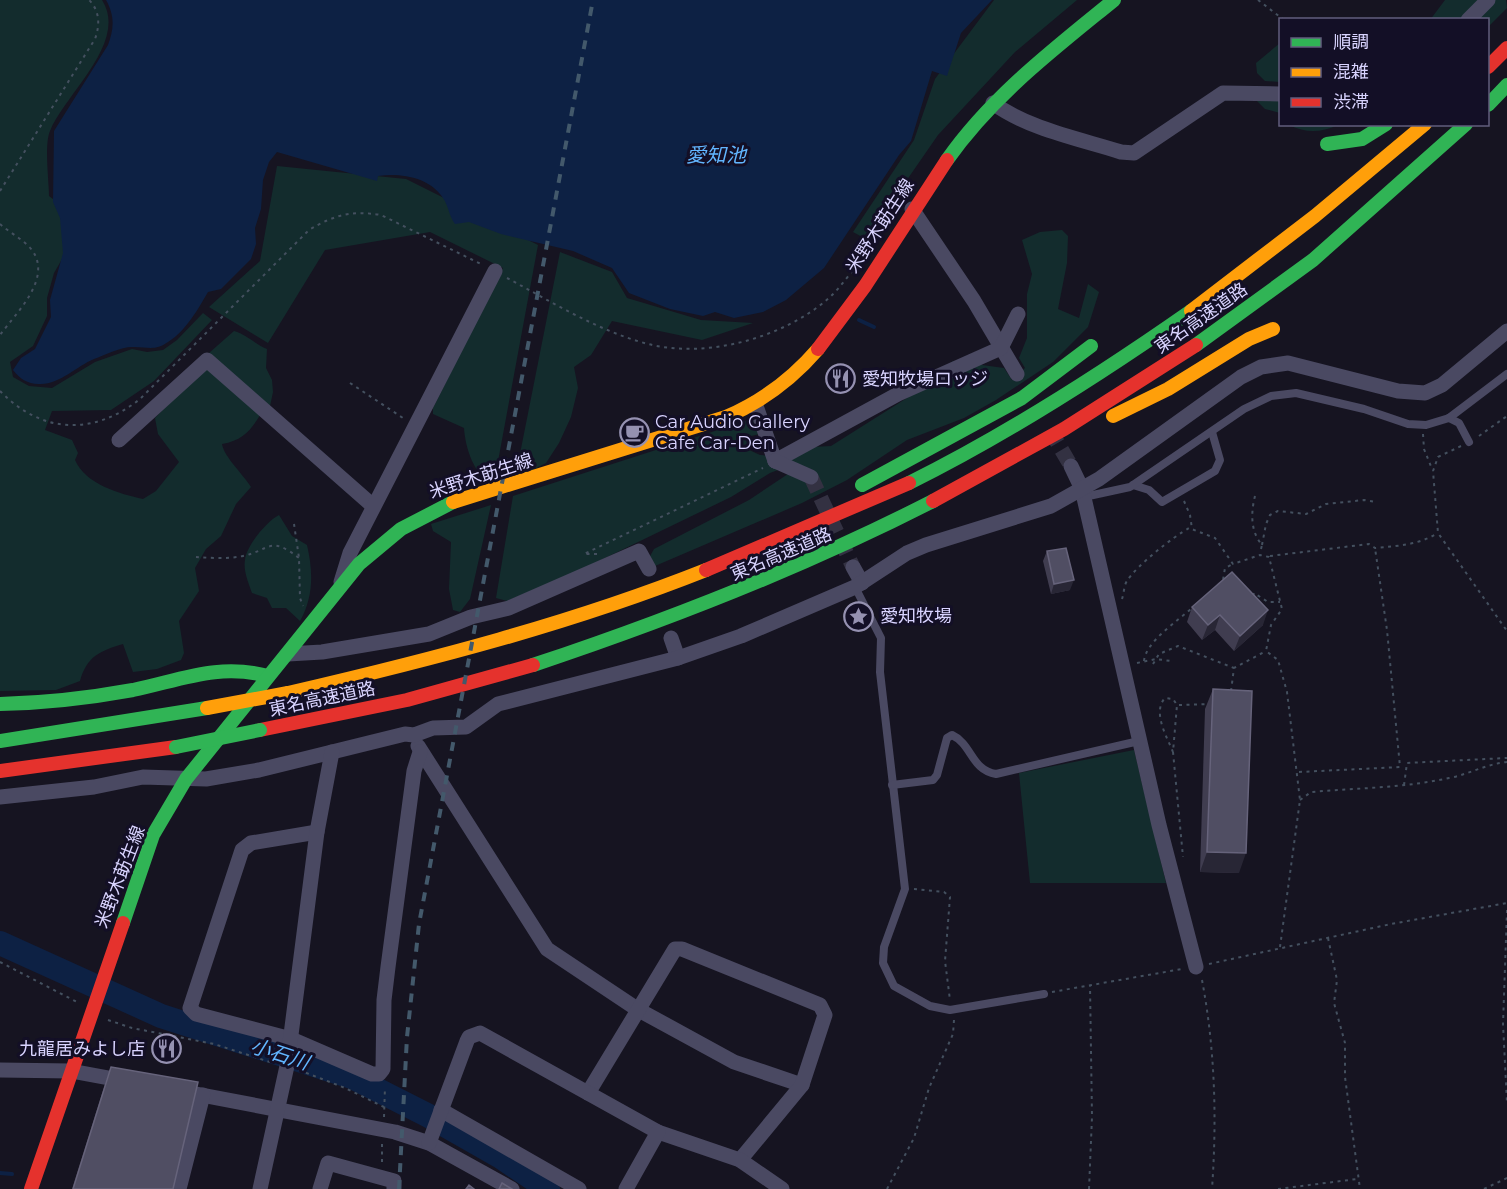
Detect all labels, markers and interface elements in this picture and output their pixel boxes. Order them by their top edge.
legend [1279,18,1489,126]
text: 順調 [1333,31,1369,53]
text: 混雑 [1333,61,1369,83]
text: 渋滞 [1333,91,1369,113]
water label: 愛知池 [686,143,748,167]
street label: 米野木莇生線 [841,175,919,277]
street label: 東名高速道路 [1150,278,1252,358]
restaurant icon: 愛知牧場ロッジ [825,363,857,395]
place label: 愛知牧場ロッジ [862,368,988,390]
place label: Car Audio Gallery Cafe Car-Den [655,411,810,454]
cafe icon: Car Audio Gallery Cafe Car-Den [618,416,650,448]
street label: 米野木莇生線 [426,449,536,503]
street label: 東名高速道路 [727,523,835,585]
place icon: 愛知牧場 [843,600,875,632]
place label: 愛知牧場 [880,605,952,627]
street label: 東名高速道路 [267,677,377,721]
street label: 米野木莇生線 [90,823,150,931]
restaurant icon: 九龍居みよし店 [150,1033,182,1065]
water label: 小石川 [248,1033,314,1075]
place label: 九龍居みよし店 [19,1038,145,1060]

